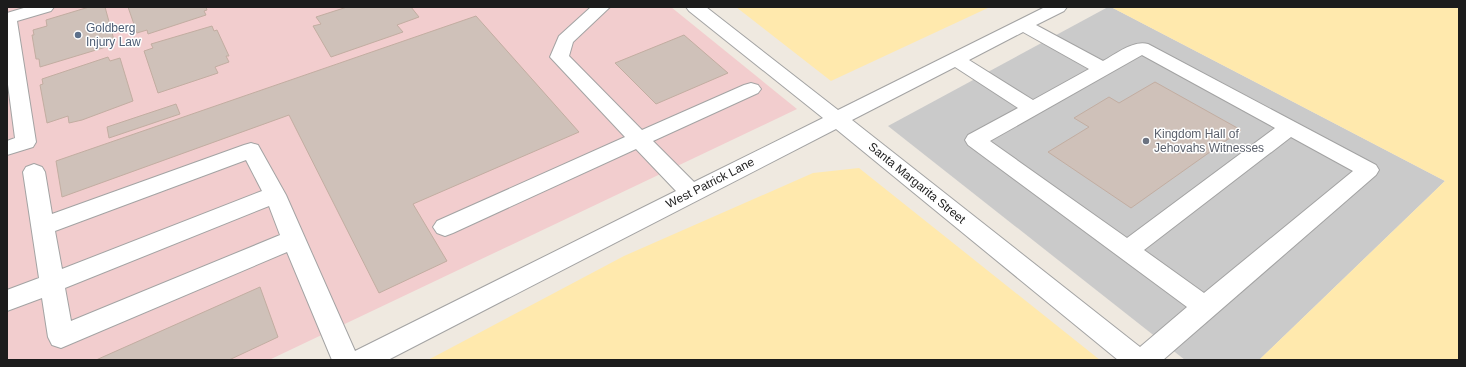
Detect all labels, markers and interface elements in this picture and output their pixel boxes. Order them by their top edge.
place label: Goldberg Injury Law [86,21,141,49]
marker: Goldberg Injury Law [73,30,83,40]
place label: Kingdom Hall of Jehovahs Witnesses [1154,127,1264,155]
marker: Kingdom Hall of Jehovahs Witnesses [1141,136,1151,146]
street label: Santa Margarita Street [866,140,969,227]
street label: West Patrick Lane [664,155,757,211]

